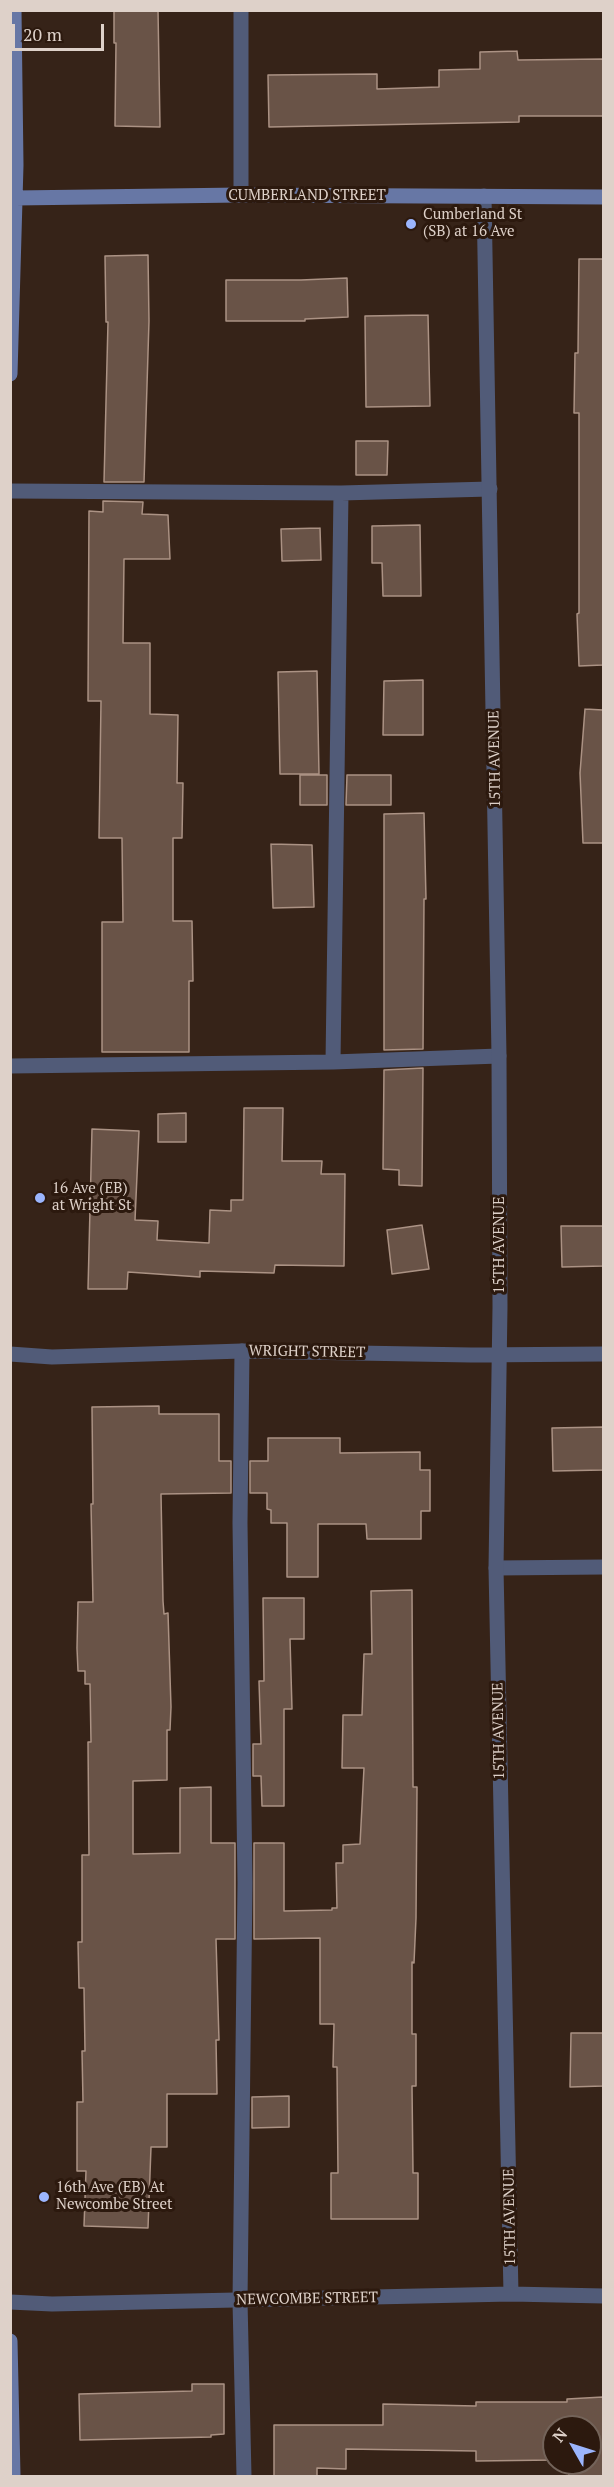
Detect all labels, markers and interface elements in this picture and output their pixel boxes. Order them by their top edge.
scale bar [15,12,106,50]
text: 20 m [23,22,62,46]
street label: CUMBERLAND STREET [228,187,386,205]
place label: Cumberland St (SB) at 16 Ave [423,206,522,241]
marker: Cumberland St (SB) at 16 Ave [404,217,418,231]
street label: 15TH AVENUE [485,710,505,808]
place label: 16 Ave (EB) at Wright St [52,1180,132,1215]
marker: 16 Ave (EB) at Wright St [33,1191,47,1205]
street label: 15TH AVENUE [491,1196,509,1294]
street label: WRIGHT STREET [249,1342,365,1362]
street label: 15TH AVENUE [489,1682,509,1780]
street label: 15TH AVENUE [500,2168,520,2266]
place label: 16th Ave (EB) At Newcombe Street [56,2179,173,2214]
marker: 16th Ave (EB) At Newcombe Street [37,2190,51,2204]
street label: NEWCOMBE STREET [236,2289,378,2309]
north arrow [542,2415,602,2475]
text: N [547,2423,572,2447]

